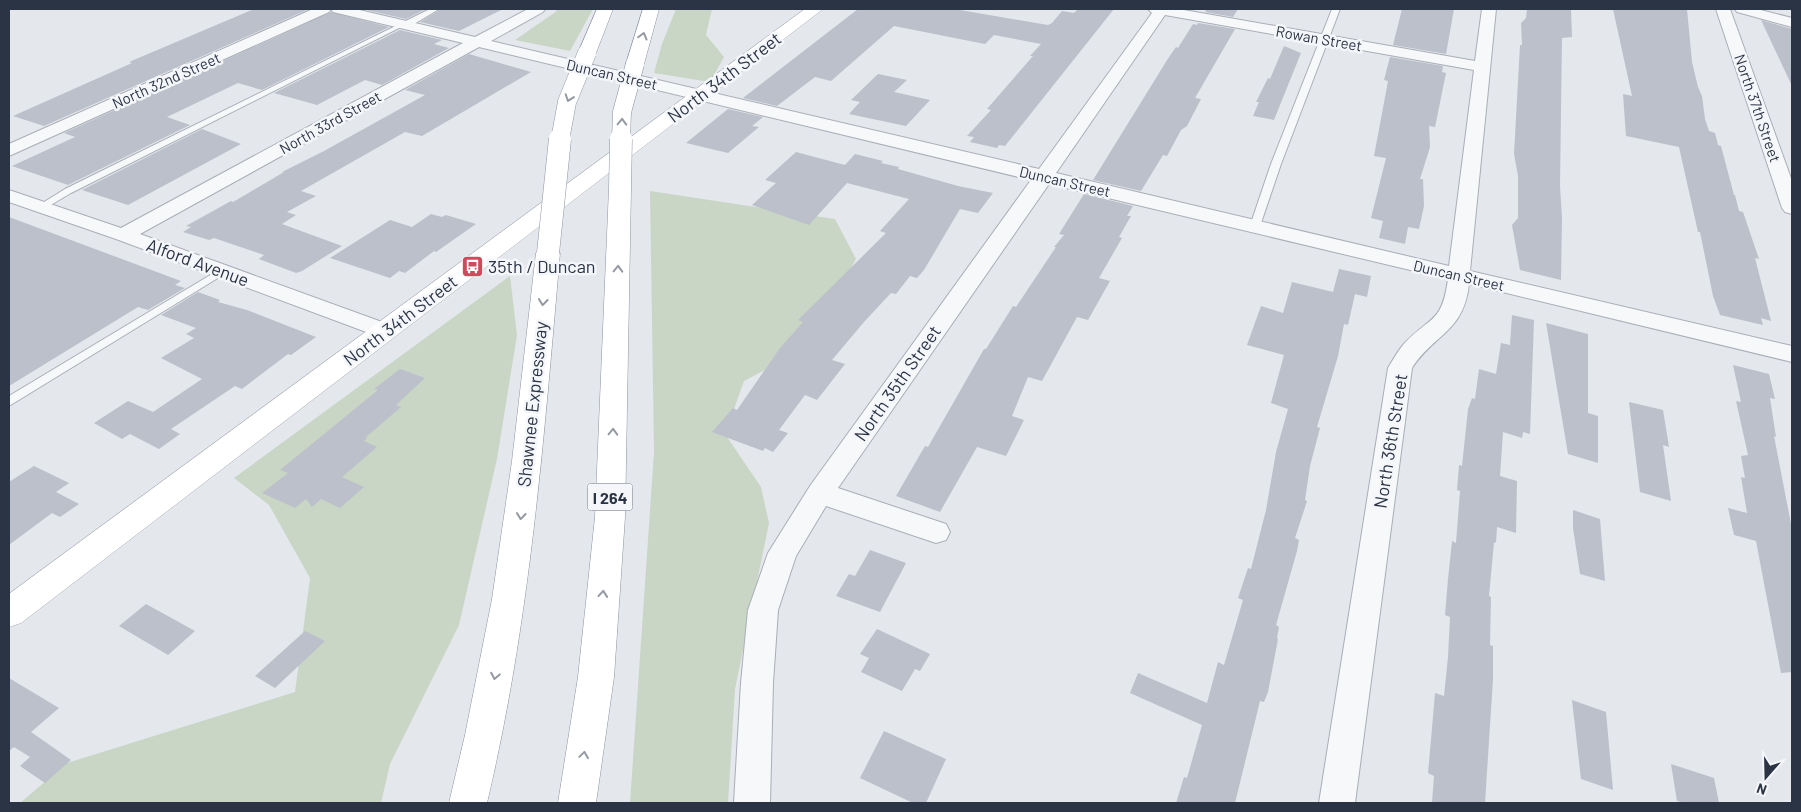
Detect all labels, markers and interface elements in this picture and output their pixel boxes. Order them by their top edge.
street label: Rowan Street [1274,22,1364,54]
street label: North 34th Street [663,27,785,127]
one-way arrow [637,32,648,41]
street label: North 32nd Street [109,48,223,112]
street label: North 37th Street [1731,52,1785,164]
street label: Duncan Street [565,55,659,93]
street label: North 33rd Street [276,87,384,157]
one-way arrow [565,93,575,102]
one-way arrow [617,118,627,126]
street label: Duncan Street [1018,162,1112,200]
street label: Alford Avenue [144,233,252,291]
bus stop icon: 35th / Duncan [460,254,484,278]
place label: 35th / Duncan [488,255,596,277]
street label: Duncan Street [1412,256,1506,294]
one-way arrow [612,265,623,273]
street label: North 34th Street [339,270,461,370]
one-way arrow [538,298,549,306]
street label: Shawnee Expressway [512,320,552,488]
street label: North 35th Street [849,321,945,445]
street label: North 36th Street [1368,372,1412,510]
one-way arrow [607,427,618,435]
road number: I 264 [588,484,632,511]
one-way arrow [515,512,526,520]
one-way arrow [597,589,608,597]
one-way arrow [491,672,501,680]
one-way arrow [579,751,589,759]
north arrow [1741,752,1791,802]
text: N [1754,780,1769,799]

